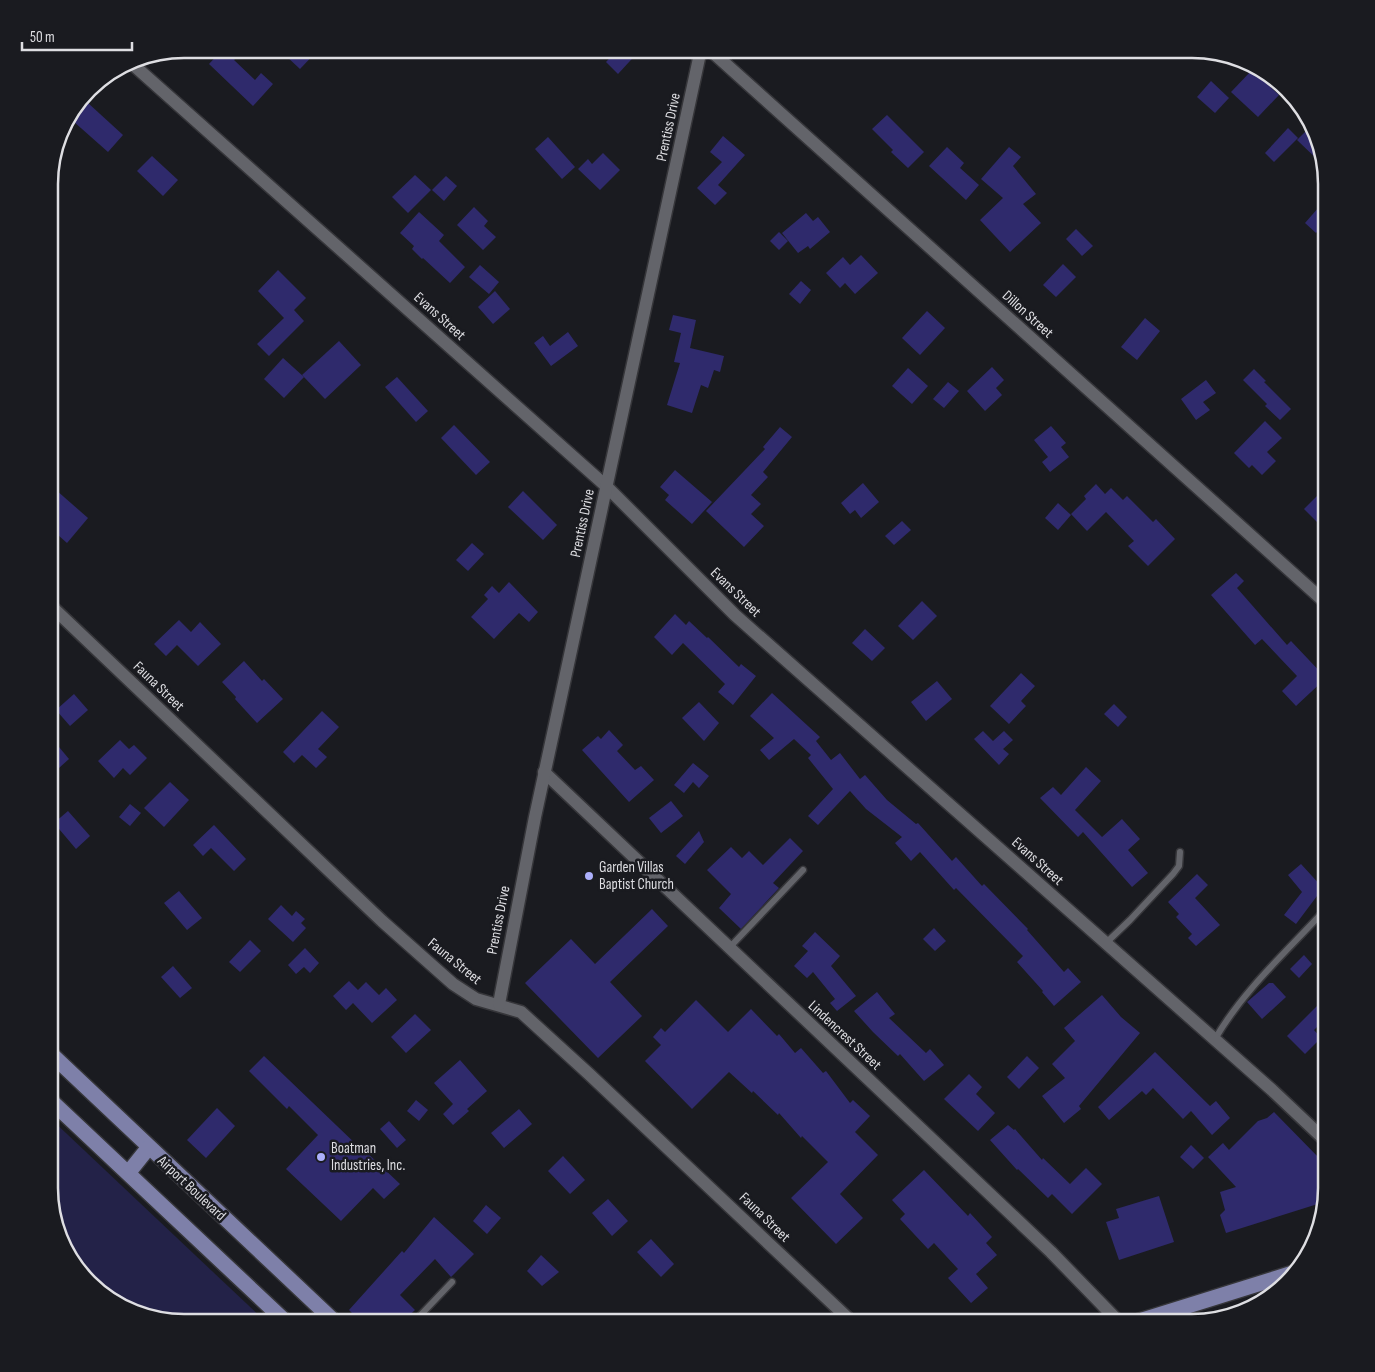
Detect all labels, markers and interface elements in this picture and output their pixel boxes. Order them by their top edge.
scale bar [22,20,132,52]
text: 50 m [30,28,55,47]
street label: Prentiss Drive [652,91,685,163]
street label: Dillon Street [998,286,1058,343]
street label: Evans Street [410,288,470,345]
street label: Prentiss Drive [566,487,599,559]
street label: Evans Street [706,564,765,621]
street label: Fauna Street [129,657,188,716]
street label: Evans Street [1008,833,1068,890]
place label: Garden Villas Baptist Church [599,858,674,894]
marker: Garden Villas Baptist Church [583,870,595,882]
street label: Prentiss Drive [483,884,514,956]
street label: Fauna Street [424,934,486,989]
street label: Lindencrest Street [804,997,886,1074]
place label: Boatman Industries, Inc. [331,1139,405,1175]
street label: Airport Boulevard [153,1151,230,1225]
marker: Boatman Industries, Inc. [315,1151,327,1163]
street label: Fauna Street [735,1188,794,1247]

